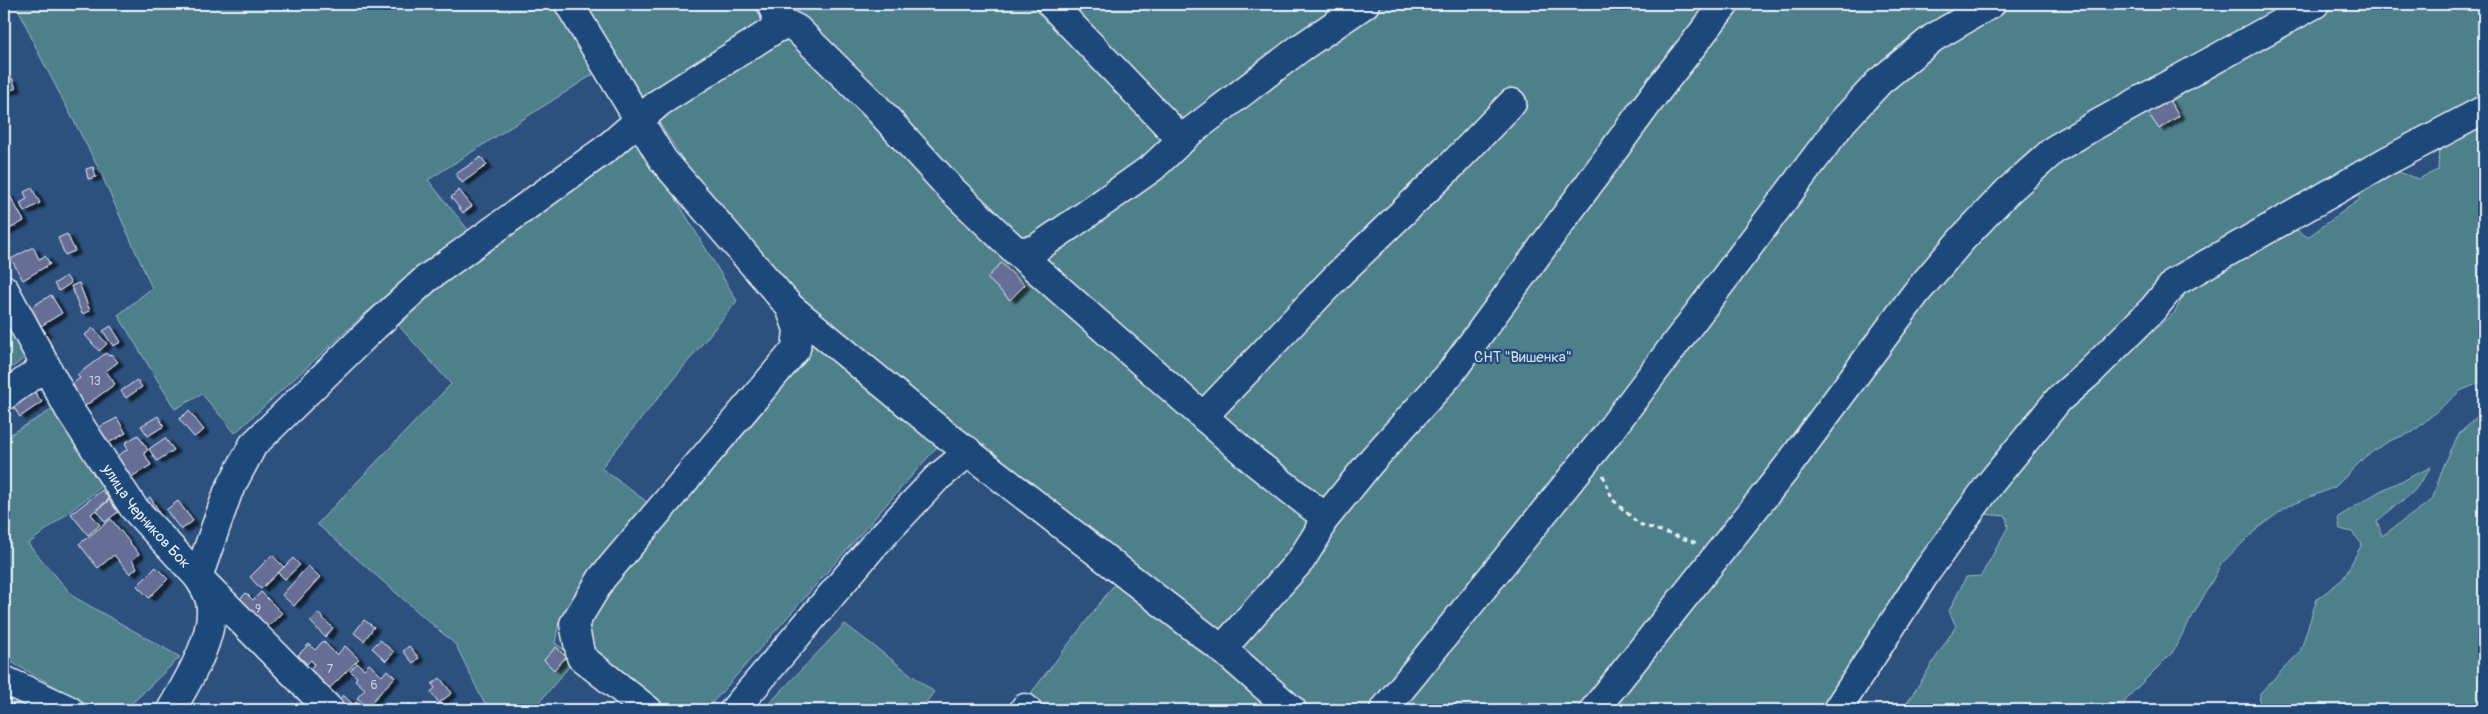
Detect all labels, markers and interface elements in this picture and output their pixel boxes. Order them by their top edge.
park label: СНТ "Вишенка" [1474,348,1572,367]
house number: 13 [89,374,101,389]
street label: улица Черников Бок [97,460,194,573]
house number: 9 [255,602,261,617]
house number: 7 [327,662,334,677]
house number: 6 [371,678,378,693]

